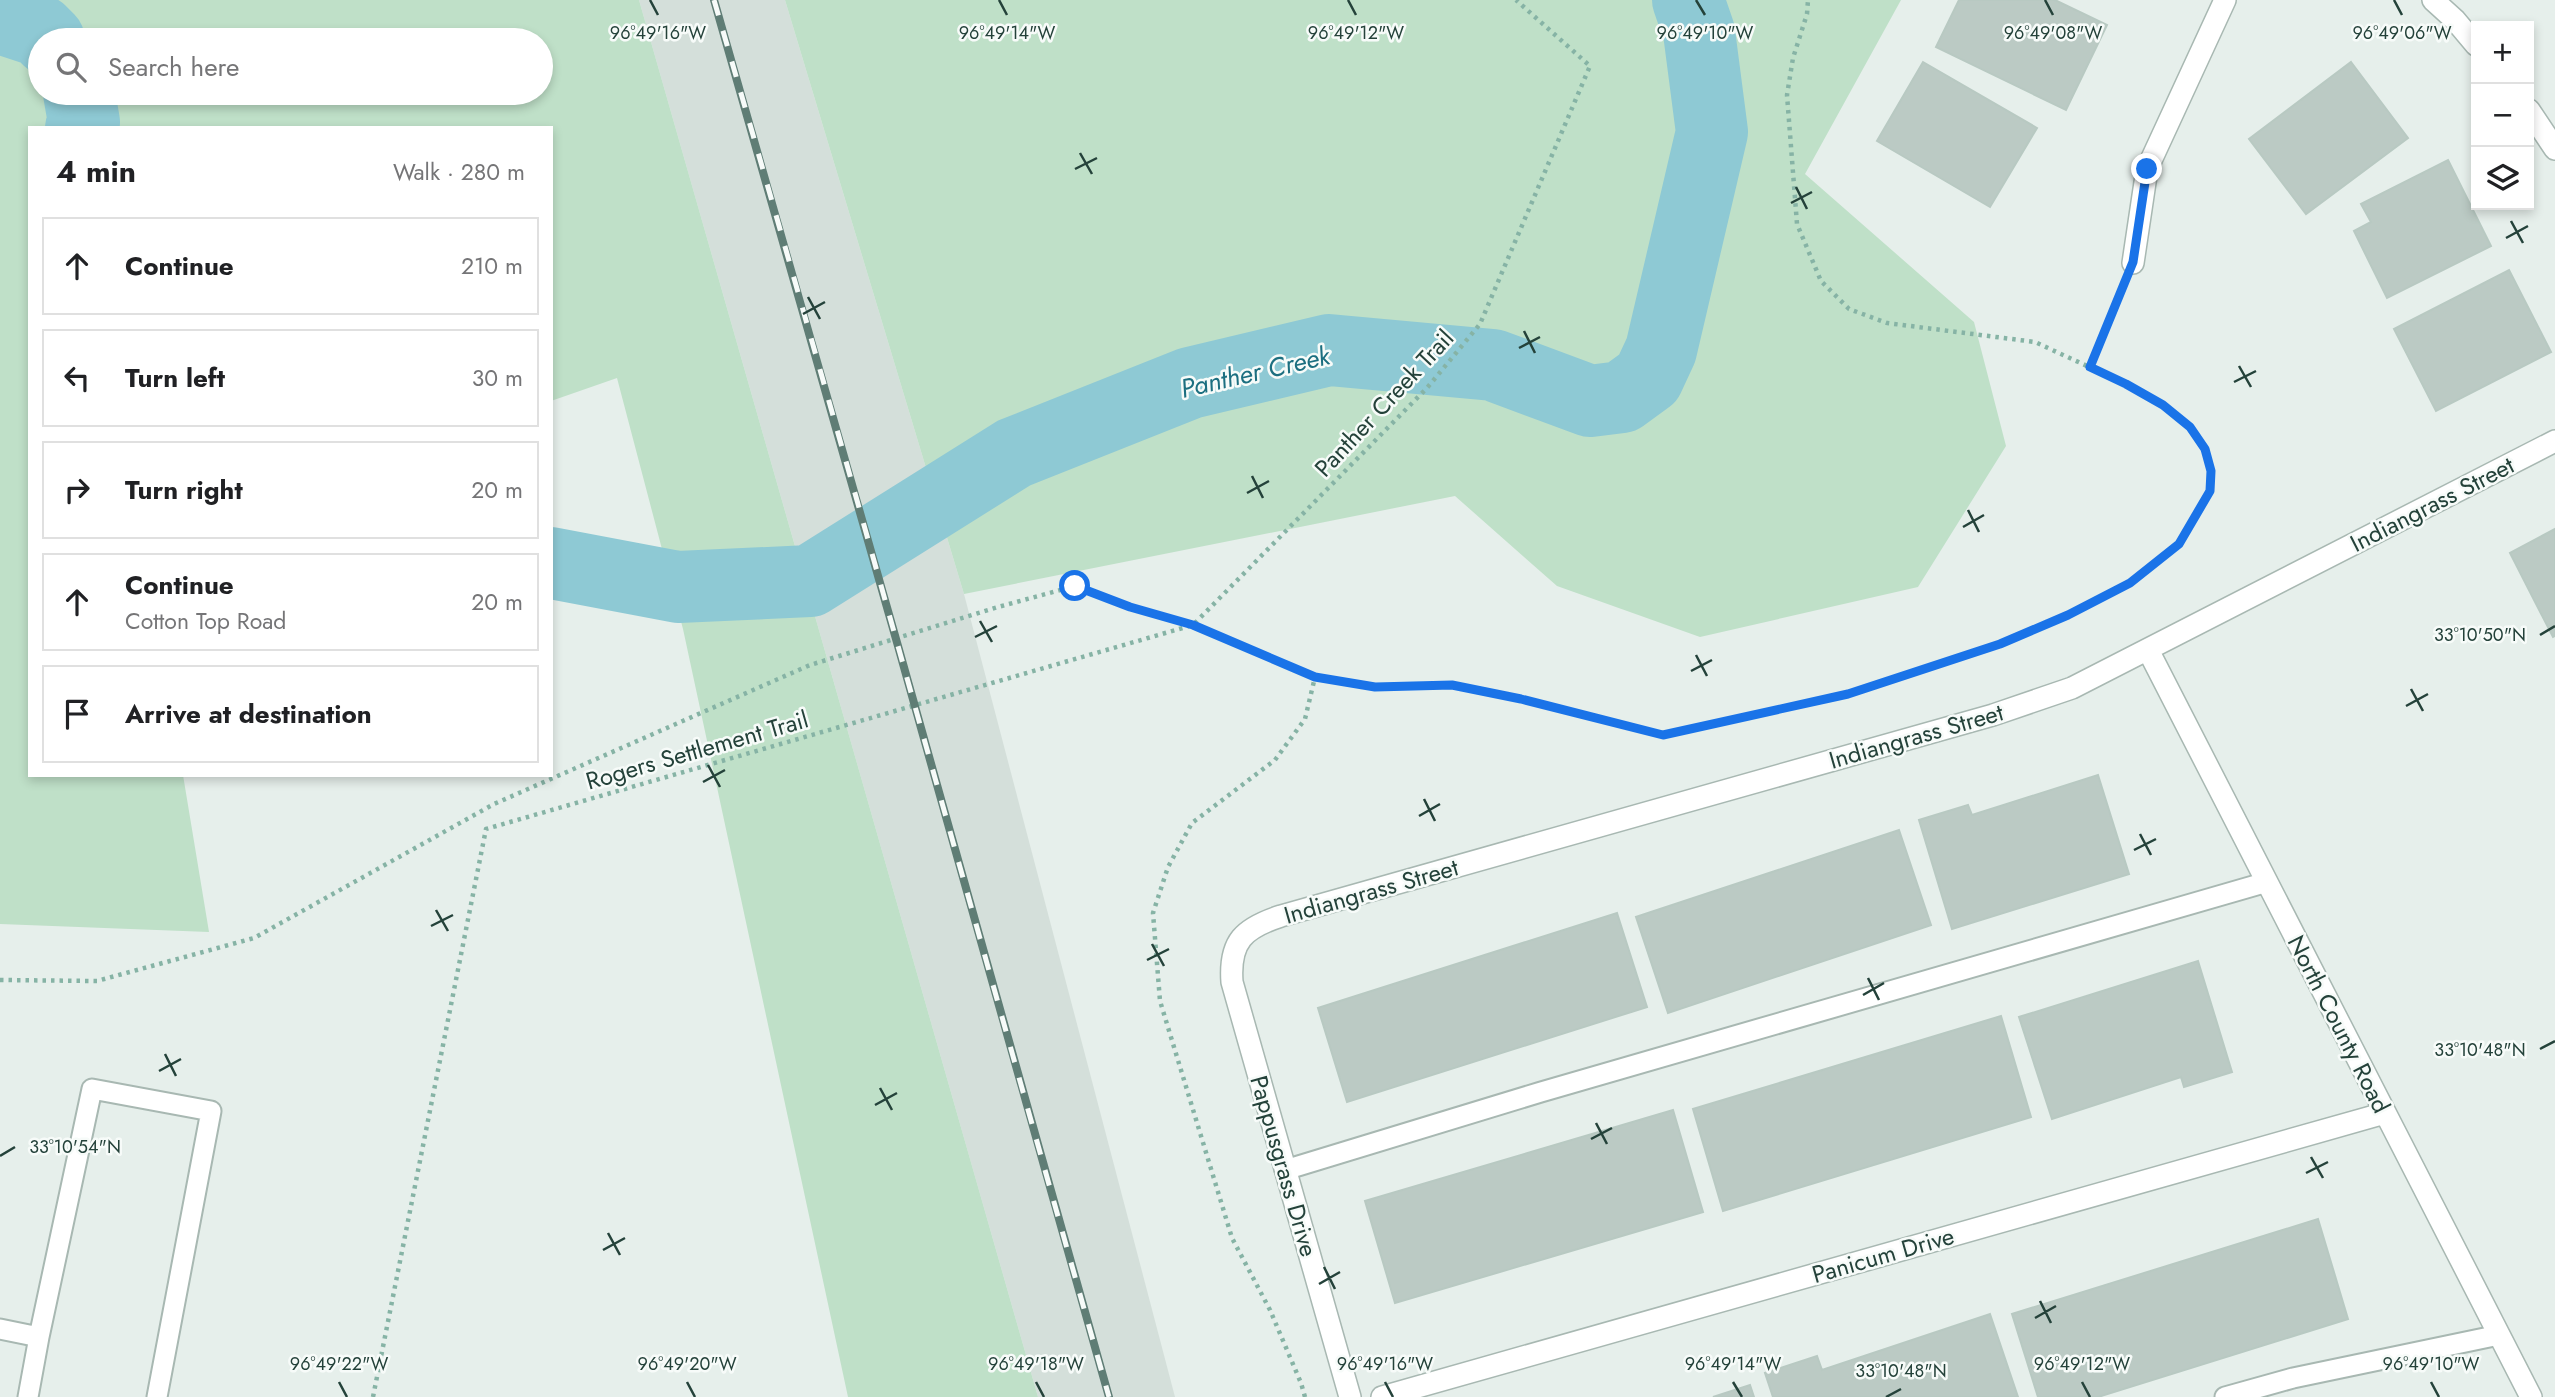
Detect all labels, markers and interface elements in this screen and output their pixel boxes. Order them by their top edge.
text: 96°49'16"W [610,20,706,46]
text: 96°49'14"W [959,20,1055,46]
text: 96°49'12"W [1308,20,1404,46]
text: 96°49'10"W [1657,20,1754,46]
text: 96°49'08"W [2004,20,2102,46]
text: 96°49'06"W [2352,20,2452,46]
map controls [2471,21,2534,210]
button: + [2471,21,2534,84]
search box [28,28,553,105]
icon: search [52,48,90,86]
text: Search here [108,48,240,86]
button: − [2471,84,2534,147]
button: layers [2471,147,2534,210]
text: 4 min [56,150,136,193]
route end [2131,153,2162,184]
text: Walk · 280 m [393,155,525,189]
icon: ahead [58,247,96,285]
text: Continue [125,247,234,285]
text: 210 m [461,249,523,283]
street label: Panther Creek Trail [1306,321,1462,485]
water label: Panther Creek [1177,336,1335,408]
icon: left [58,359,96,397]
text: Turn left [125,359,225,397]
text: 30 m [472,361,523,395]
street label: Indiangrass Street [2344,447,2520,560]
icon: right [58,471,96,509]
text: Turn right [125,471,243,509]
text: 20 m [471,473,523,507]
text: Continue [125,566,234,604]
route start [1059,570,1090,601]
icon: ahead [58,583,96,621]
text: 20 m [471,585,523,619]
text: Cotton Top Road [125,604,286,638]
text: 33°10'50"N [2434,622,2526,648]
street label: Indiangrass Street [1825,694,2007,778]
icon: arrive [58,695,96,733]
text: Arrive at destination [125,695,372,733]
street label: Rogers Settlement Trail [582,701,812,799]
street label: Indiangrass Street [1280,849,1462,933]
street label: North County Road [2279,929,2399,1119]
text: 33°10'48"N [2434,1037,2526,1063]
street label: Pappusgrass Drive [1241,1071,1327,1261]
text: 33°10'54"N [29,1134,121,1160]
street label: Panicum Drive [1808,1218,1958,1292]
text: 96°49'22"W [290,1351,388,1377]
text: 96°49'20"W [638,1351,737,1377]
text: 96°49'18"W [988,1351,1084,1377]
text: 96°49'16"W [1337,1351,1433,1377]
text: 96°49'14"W [1685,1351,1781,1377]
text: 96°49'12"W [2034,1351,2130,1377]
text: 96°49'10"W [2383,1351,2480,1377]
text: 33°10'48"N [1855,1358,1947,1384]

